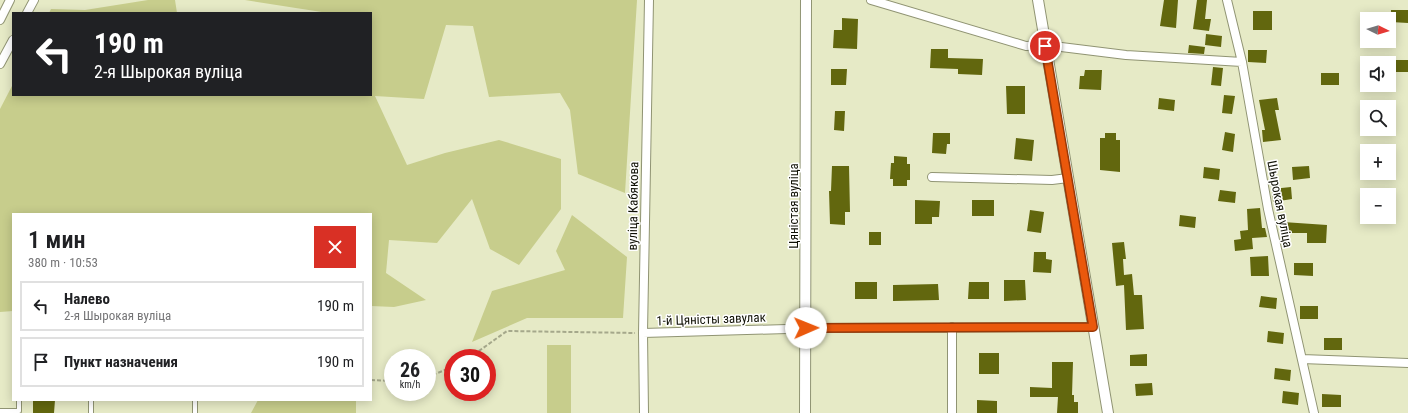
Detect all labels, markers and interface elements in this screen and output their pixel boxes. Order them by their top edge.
north arrow [1360,12,1396,48]
map controls [1360,12,1396,224]
text: 190 m [94,27,164,60]
icon: left [28,28,80,80]
pin [1028,29,1062,63]
icon: arrive [1034,35,1056,57]
button: sound [1360,56,1396,92]
text: 2-я Шырокая вуліца [94,61,243,82]
button: search [1360,100,1396,136]
button: + [1360,144,1396,180]
street label: Шырокая вуліца [1264,159,1296,249]
street label: вуліца Кабякова [625,161,641,251]
street label: Цяністая вуліца [786,163,801,249]
button: − [1360,188,1396,224]
text: 1 мин [28,226,86,254]
button: close [314,226,356,268]
text: 380 m · 10:53 [28,255,98,270]
text: Налево [64,290,110,308]
icon: left [30,295,52,317]
text: 190 m [317,297,354,315]
position arrow [785,307,827,349]
text: 2-я Шырокая вуліца [64,308,171,323]
street label: 1-й Цяністы завулак [656,310,767,328]
speed limit sign: 30 [444,349,496,401]
icon: arrive [30,351,52,373]
text: Пункт назначения [64,353,178,371]
text: 190 m [317,353,354,371]
text: 26 [400,358,420,382]
text: km/h [400,379,420,390]

